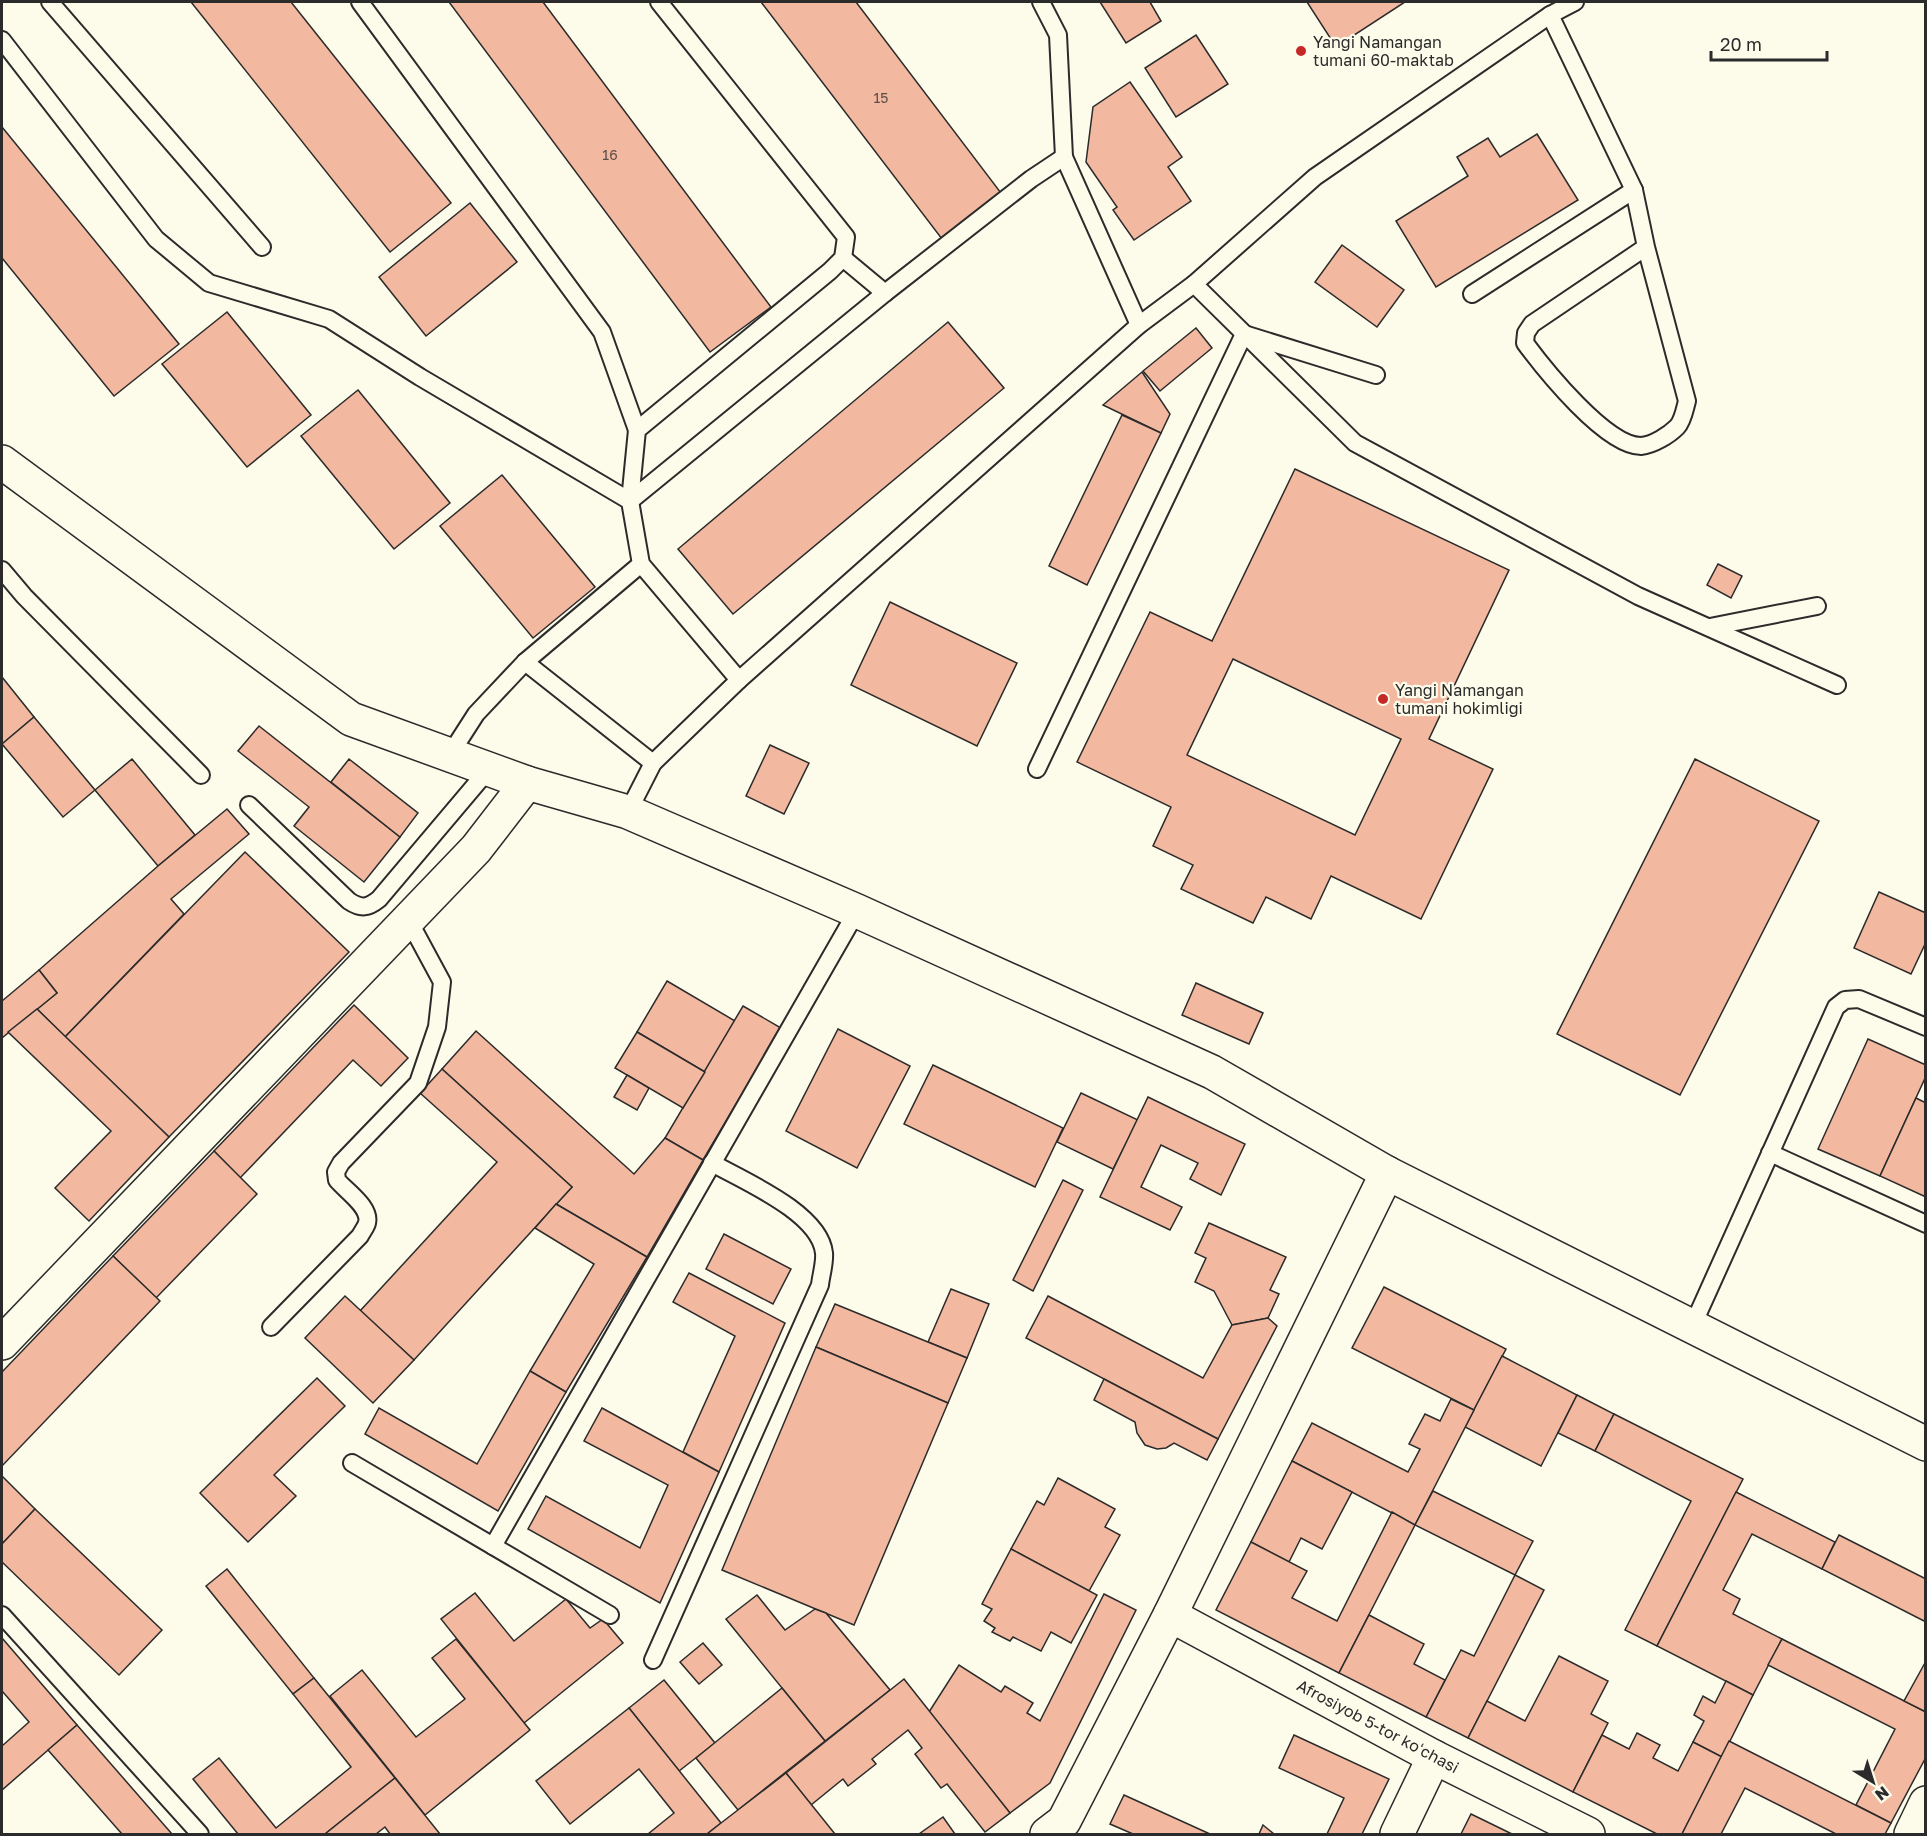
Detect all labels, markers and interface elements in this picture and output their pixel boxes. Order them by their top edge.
scale bar [1711,24,1826,62]
place label: Yangi Namangan tumani 60-maktab [1313,32,1454,70]
text: 20 m [1720,33,1762,55]
marker: Yangi Namangan tumani 60-maktab [1294,44,1308,58]
house number: 15 [874,89,888,106]
house number: 16 [602,146,618,163]
place label: Yangi Namangan tumani hokimligi [1395,680,1524,718]
marker: Yangi Namangan tumani hokimligi [1376,692,1390,706]
street label: Afrosiyob 5-tor koʻchasi [1294,1675,1462,1777]
north arrow [1843,1752,1903,1812]
text: N [1871,1782,1893,1805]

